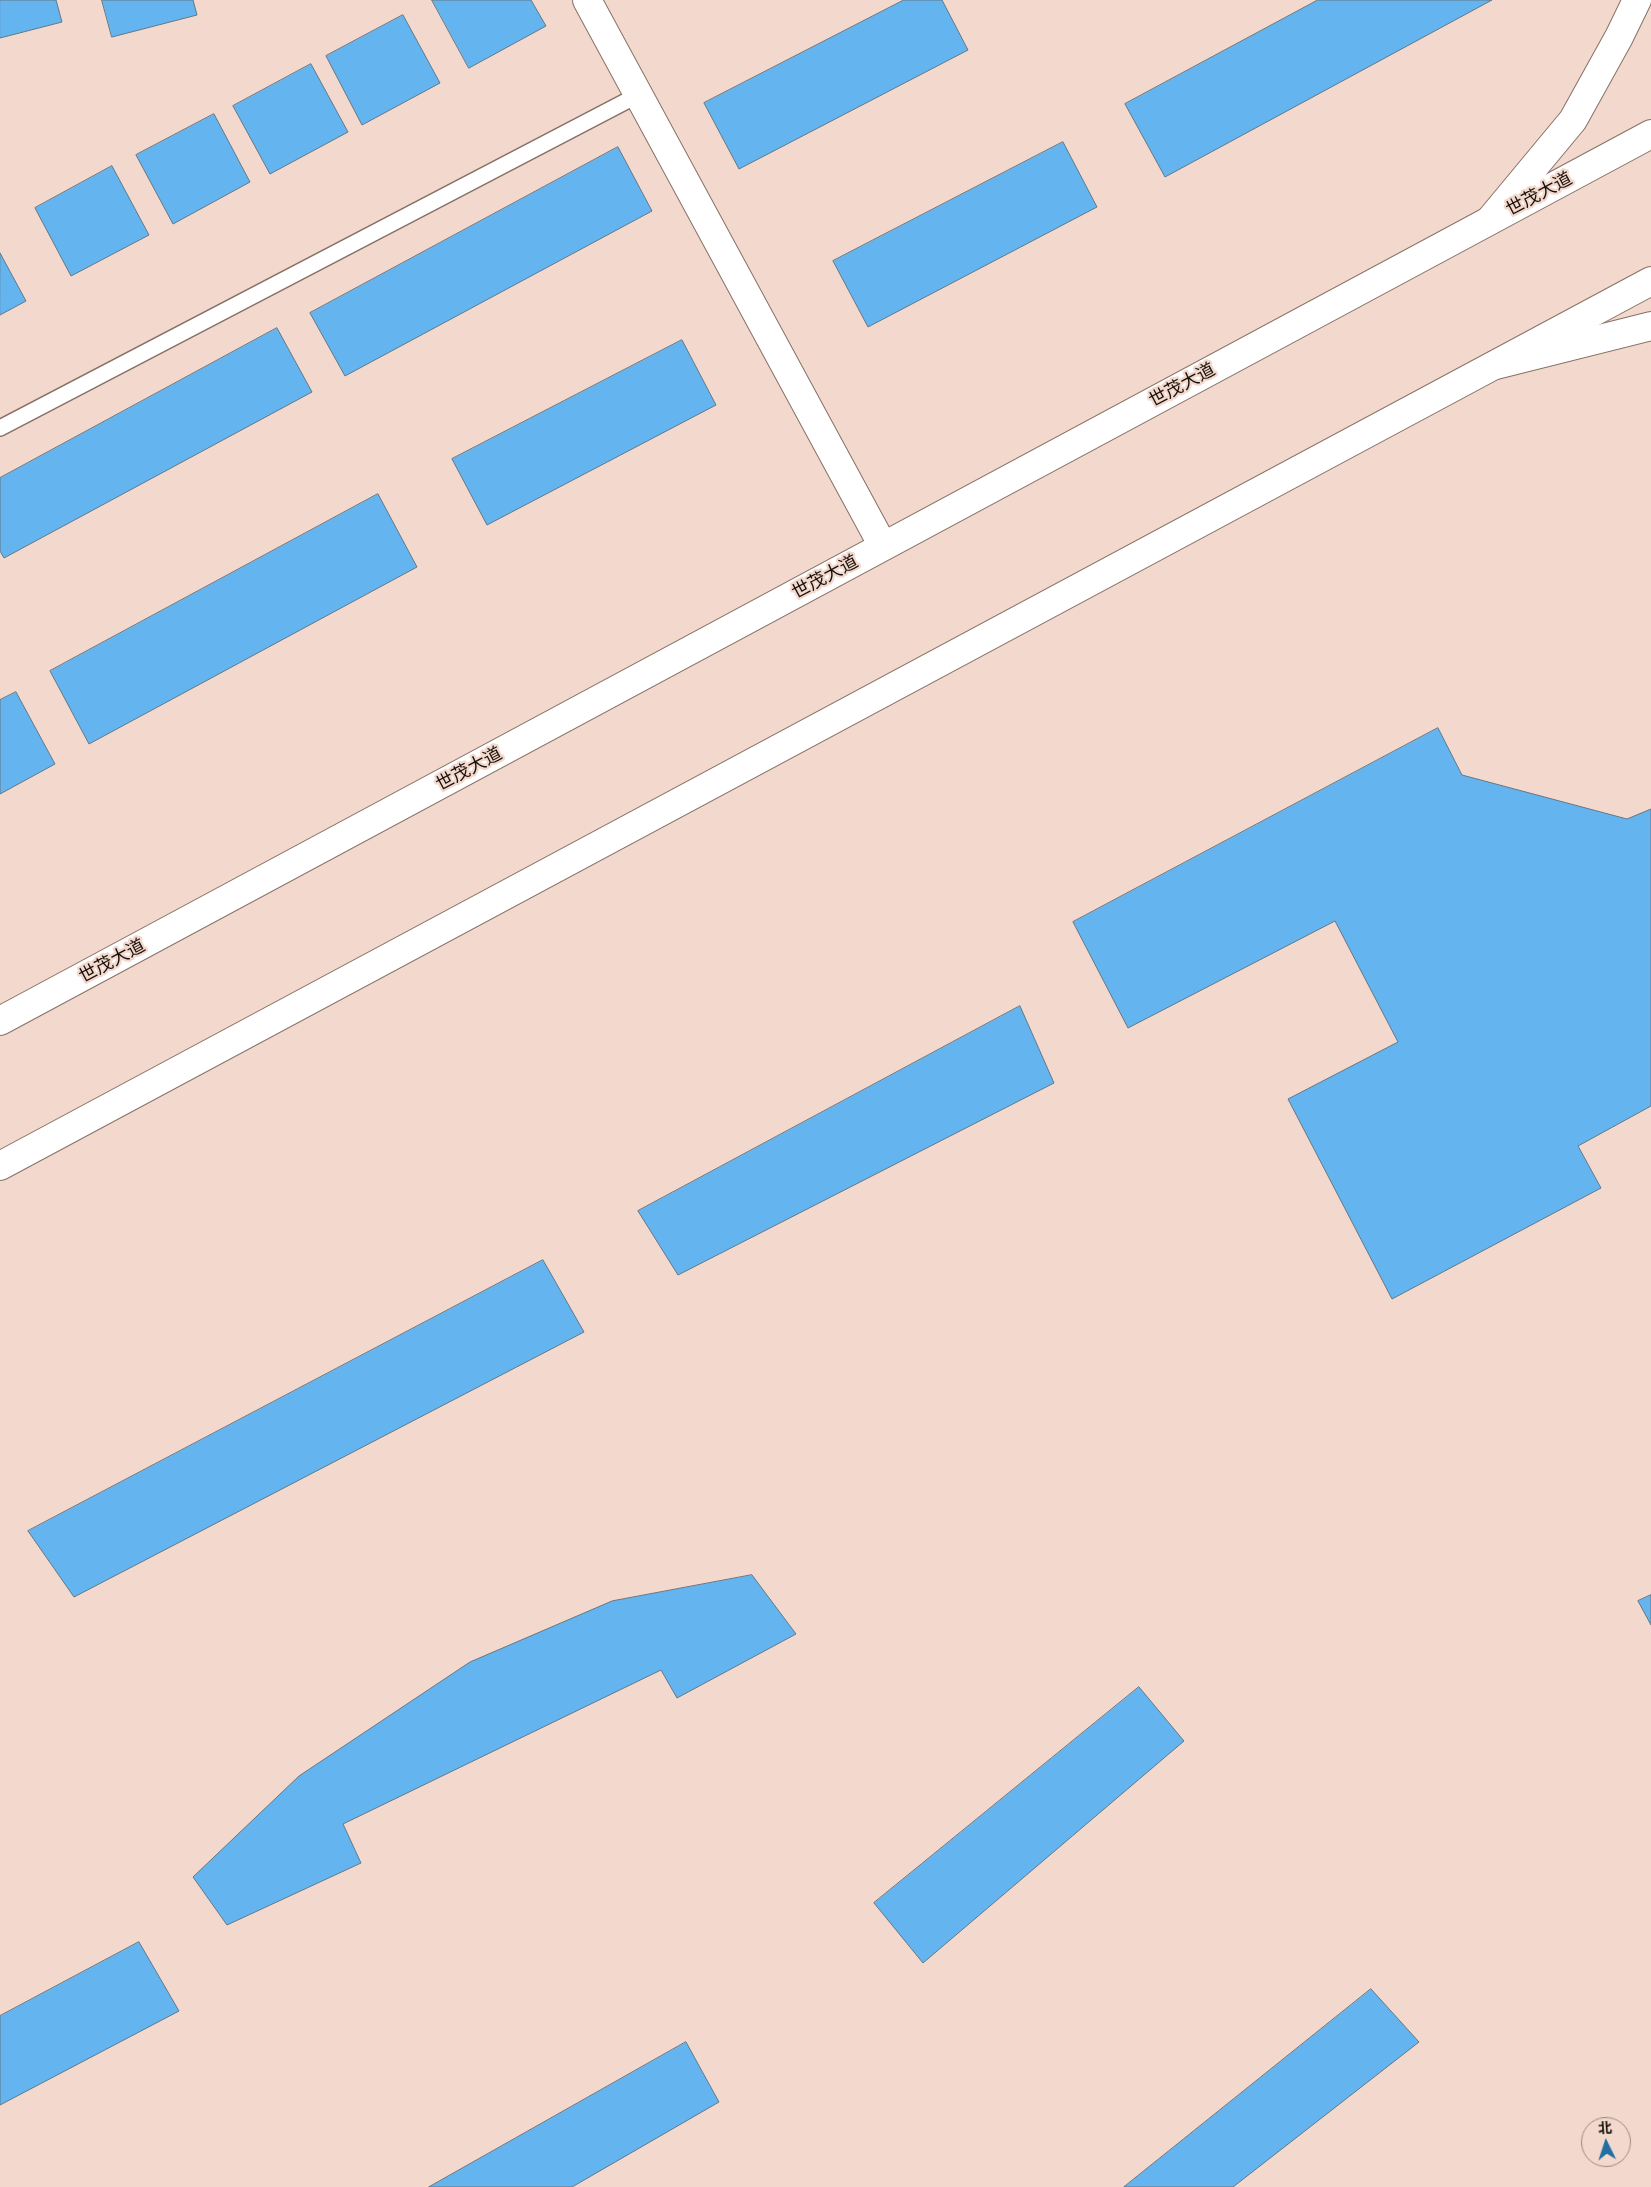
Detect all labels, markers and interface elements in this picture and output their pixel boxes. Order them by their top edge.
street label: 世茂大道 [1502,168,1576,220]
street label: 世茂大道 [1145,359,1219,411]
street label: 世茂大道 [788,551,862,603]
street label: 世茂大道 [432,743,506,795]
street label: 世茂大道 [75,935,149,987]
north arrow [1581,2117,1631,2167]
text: 北 [1597,2120,1613,2137]

